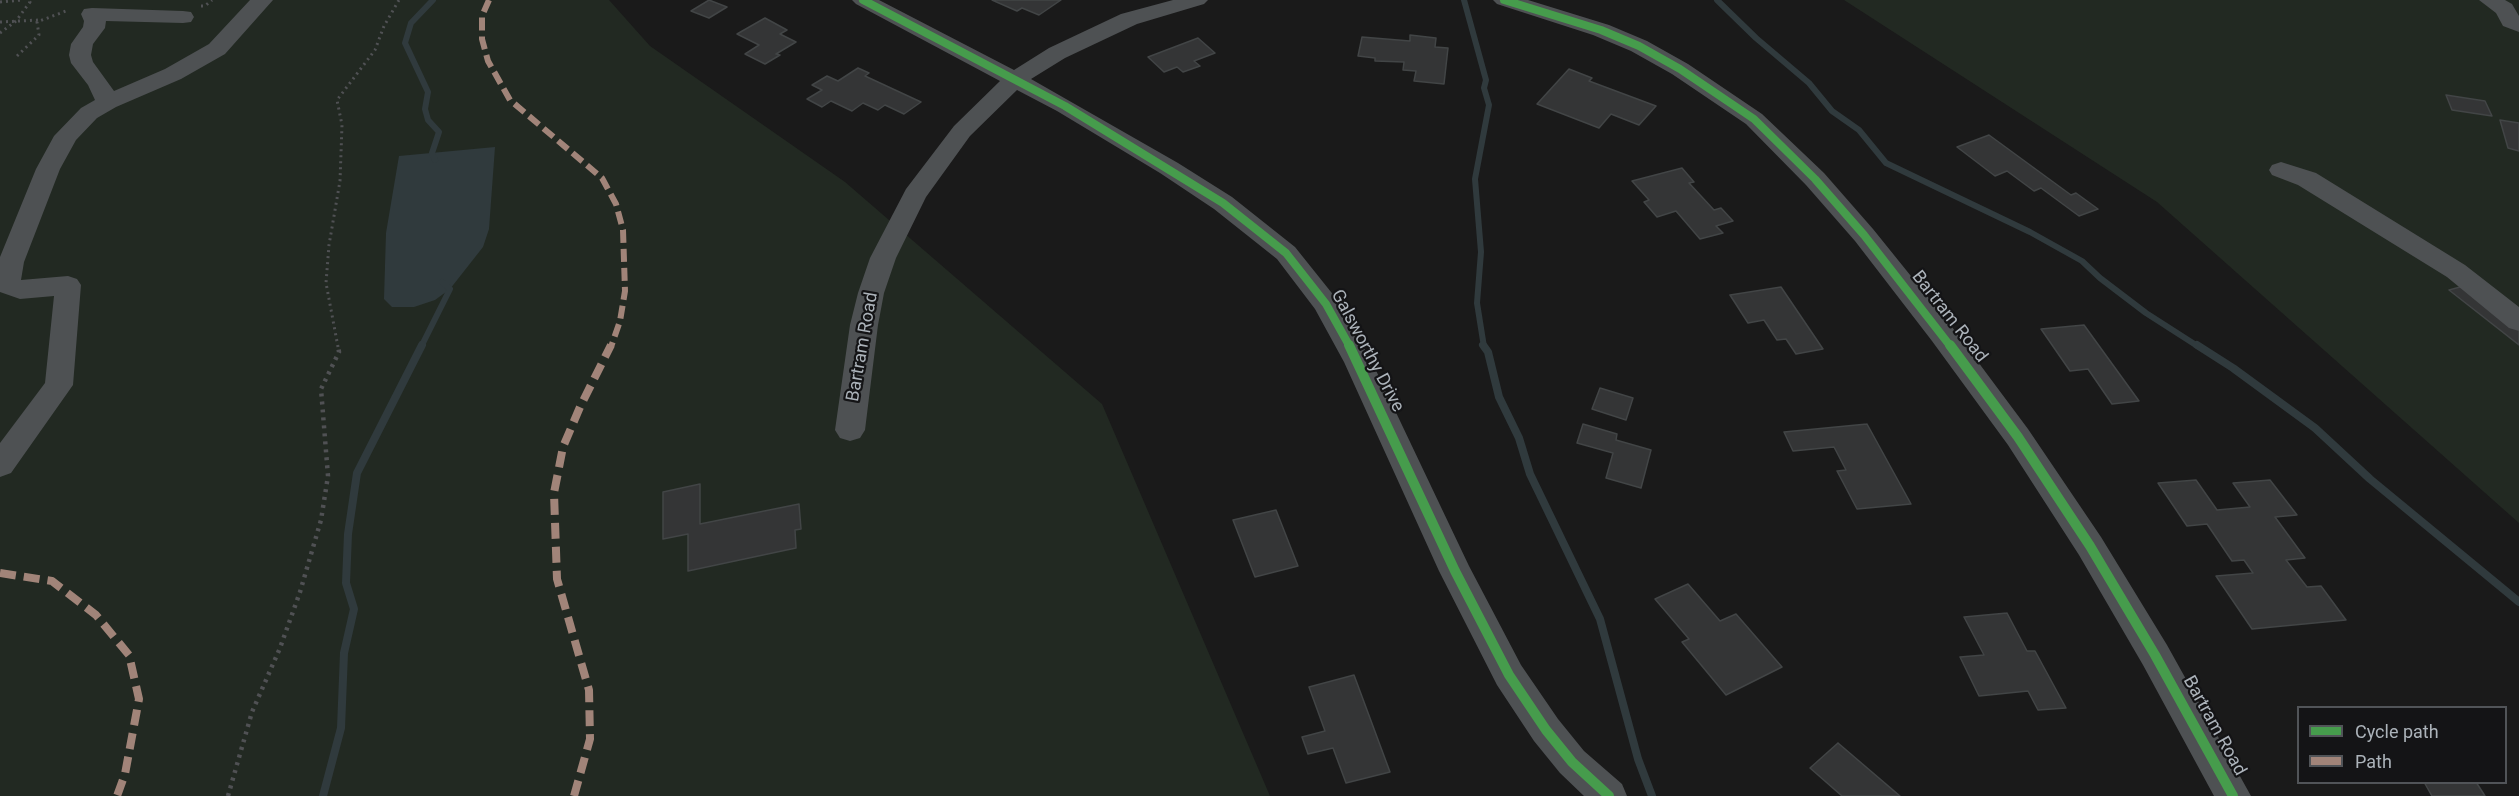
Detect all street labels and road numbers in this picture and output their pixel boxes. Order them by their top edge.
street label: Bartram Road [1906,267,1992,367]
street label: Galsworthy Drive [1326,286,1408,416]
street label: Bartram Road [843,291,883,403]
street label: Bartram Road [2178,672,2250,780]

